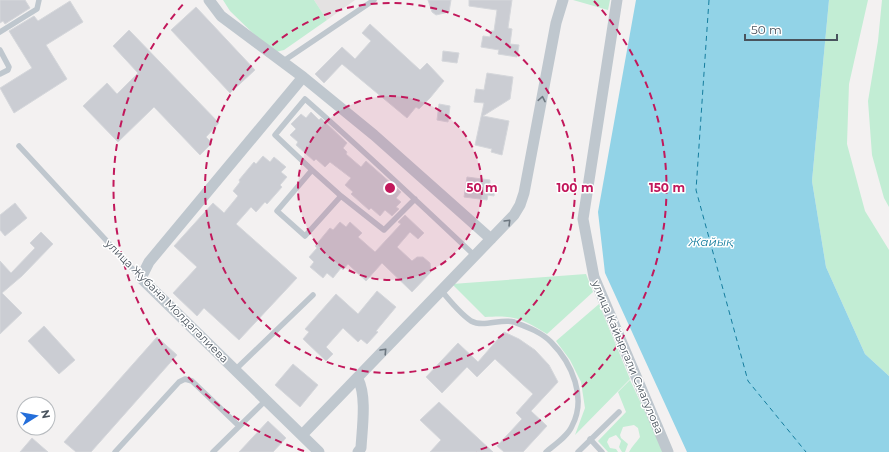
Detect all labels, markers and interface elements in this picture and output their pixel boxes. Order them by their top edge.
scale bar [745,16,837,42]
text: 50 m [751,22,782,37]
one-way arrow [537,95,546,102]
text: 50 m [466,180,498,195]
text: 100 m [557,180,593,195]
text: 150 m [649,180,685,195]
centre of rings [383,181,397,195]
one-way arrow [503,219,510,227]
water label: Жайық [687,234,734,249]
street label: улица Жубана Молдагалиева [102,236,232,366]
street label: улица Кайыргали Смагулова [589,277,667,436]
one-way arrow [380,348,387,356]
north arrow [16,396,56,436]
text: N [38,408,54,420]

